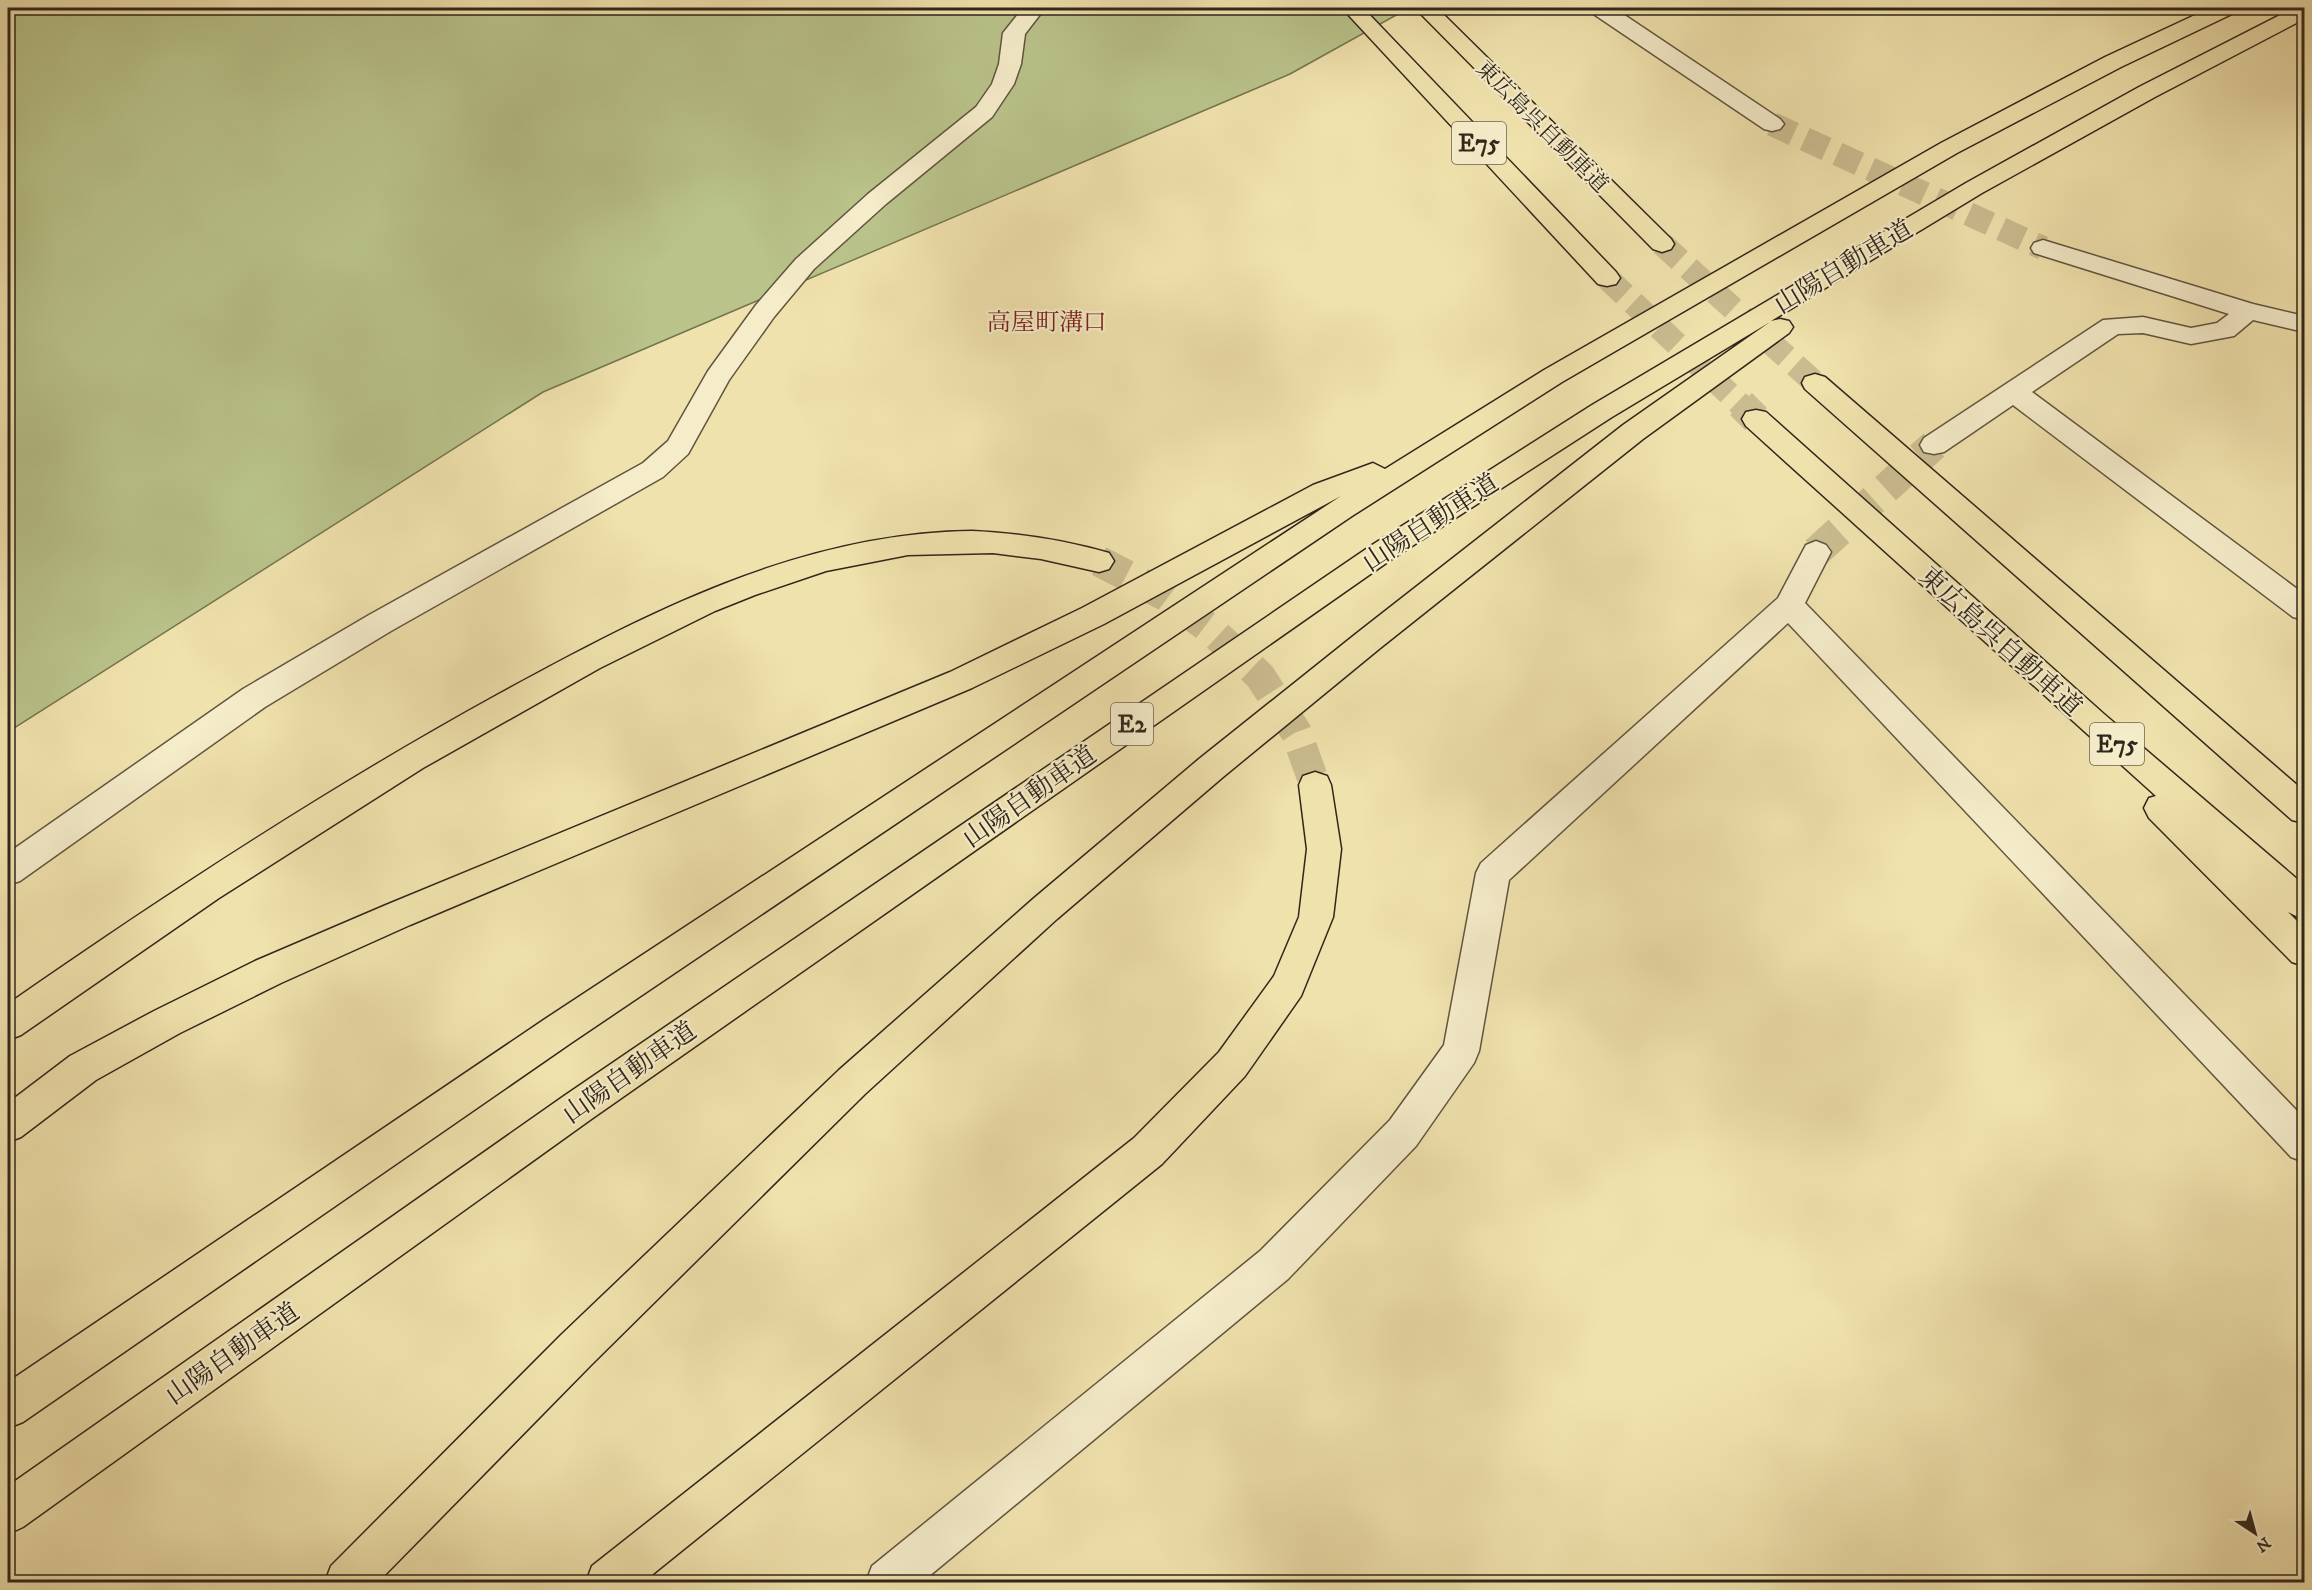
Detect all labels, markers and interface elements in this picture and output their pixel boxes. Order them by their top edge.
street label: 東広島呉自動車道 [1470,55,1614,199]
road number: E75 [1452,122,1506,164]
street label: 山陽自動車道 [1768,213,1919,322]
district label: 高屋町溝口 [987,308,1107,338]
street label: 山陽自動車道 [1356,467,1505,580]
street label: 東広島呉自動車道 [1912,560,2088,724]
road number: E2 [1111,703,1153,745]
road number: E75 [2090,723,2144,765]
street label: 山陽自動車道 [956,739,1103,855]
street label: 山陽自動車道 [556,1015,703,1131]
street label: 山陽自動車道 [159,1296,306,1412]
north arrow [2225,1503,2285,1563]
text: N [2252,1532,2274,1556]

